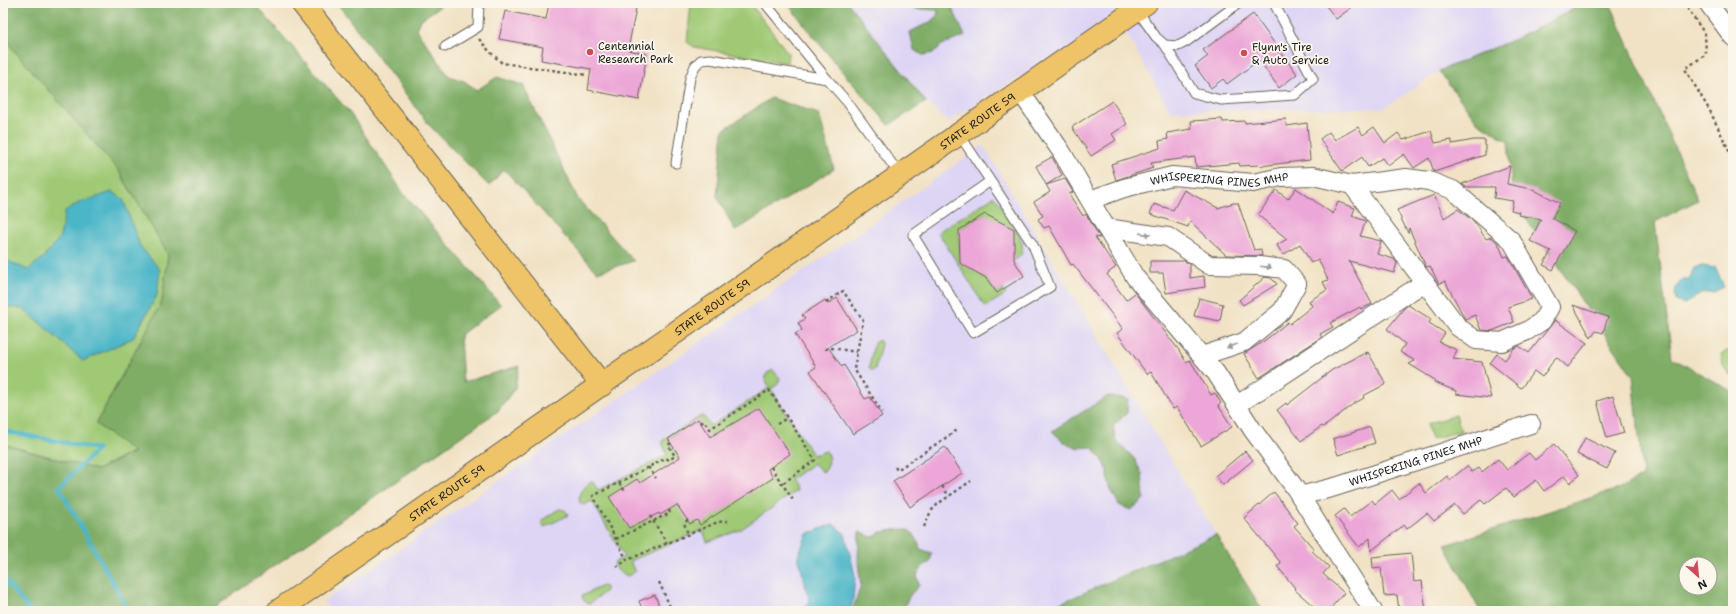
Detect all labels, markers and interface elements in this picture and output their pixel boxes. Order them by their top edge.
place label: Centennial Research Park [598,39,674,67]
place label: Flynn's Tire & Auto Service [1252,40,1329,68]
marker: Centennial Research Park [585,47,595,57]
marker: Flynn's Tire & Auto Service [1239,48,1249,58]
street label: STATE ROUTE 59 [937,90,1019,153]
street label: WHISPERING PINES MHP [1149,169,1289,191]
one-way arrow [1139,231,1151,237]
one-way arrow [1260,264,1272,270]
street label: STATE ROUTE 59 [671,275,753,339]
one-way arrow [1225,343,1237,349]
street label: WHISPERING PINES MHP [1347,433,1485,490]
street label: STATE ROUTE 59 [406,461,488,525]
north arrow [1678,556,1718,596]
text: N [1695,576,1710,593]

